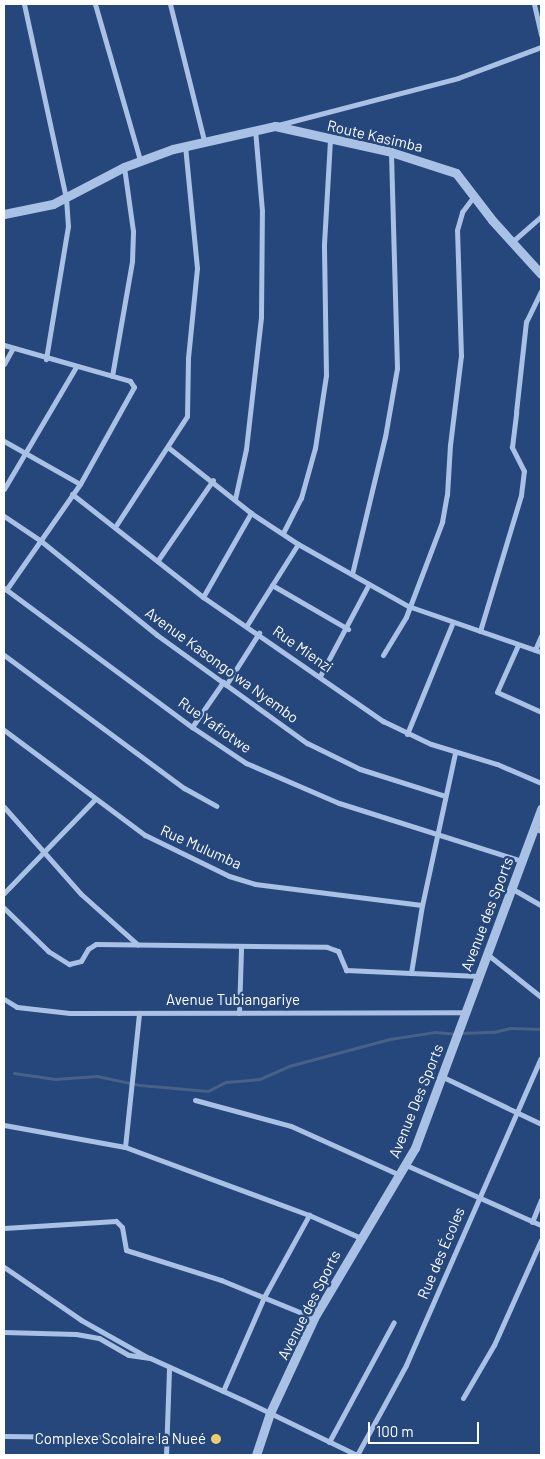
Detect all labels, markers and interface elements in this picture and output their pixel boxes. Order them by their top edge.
street label: Route Kasimba [325,116,425,156]
street label: Avenue Kasongo wa Nyembo [142,603,302,727]
street label: Rue Mienzi [269,622,337,676]
street label: Rue Yafiotwe [175,693,255,757]
street label: Rue Mulumba [158,821,244,873]
street label: Avenue des Sports [457,855,517,973]
street label: Avenue Tubiangariye [166,991,300,1009]
street label: Avenue Des Sports [385,1041,447,1161]
street label: Rue des Écoles [414,1204,468,1302]
street label: Avenue des Sports [274,1247,344,1363]
scale bar [370,1412,481,1444]
text: 100 m [376,1422,414,1440]
place label: Complexe Scolaire la Nueé [35,1430,206,1448]
marker: Complexe Scolaire la Nueé [210,1433,222,1445]

